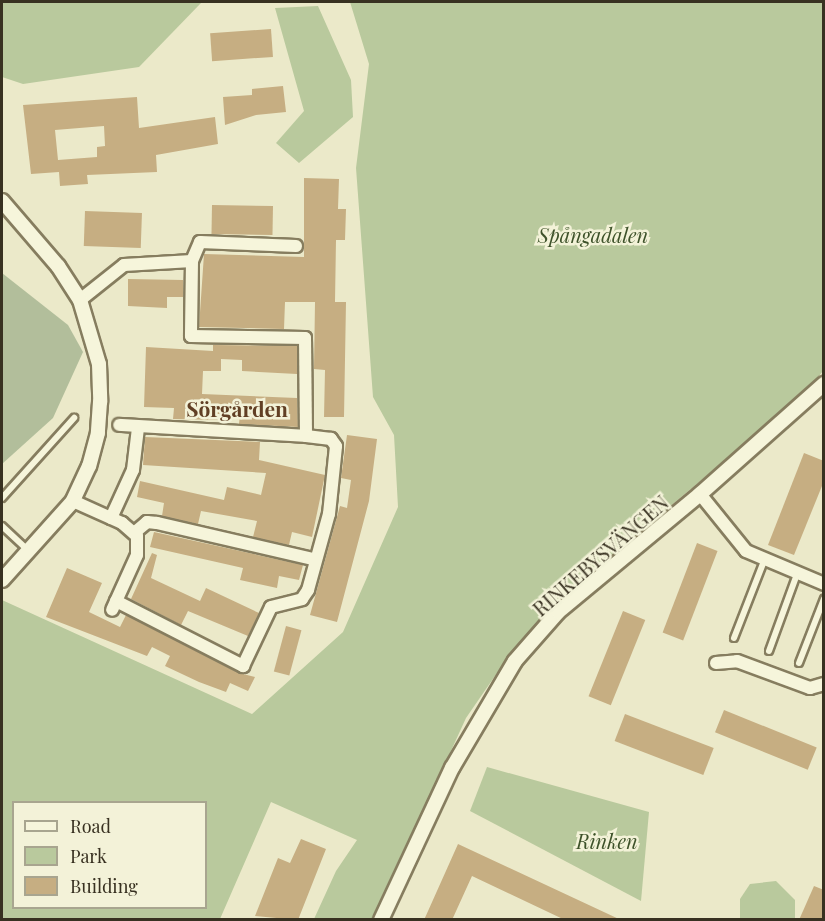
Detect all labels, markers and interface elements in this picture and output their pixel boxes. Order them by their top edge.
park label: Spångadalen [538,222,648,246]
district label: Sörgården [186,395,288,421]
street label: RINKEBYSVÄNGEN [527,490,673,620]
legend [12,801,207,909]
text: Road [70,814,111,838]
park label: Rinken [576,828,638,852]
text: Park [70,844,107,868]
text: Building [70,874,138,898]

